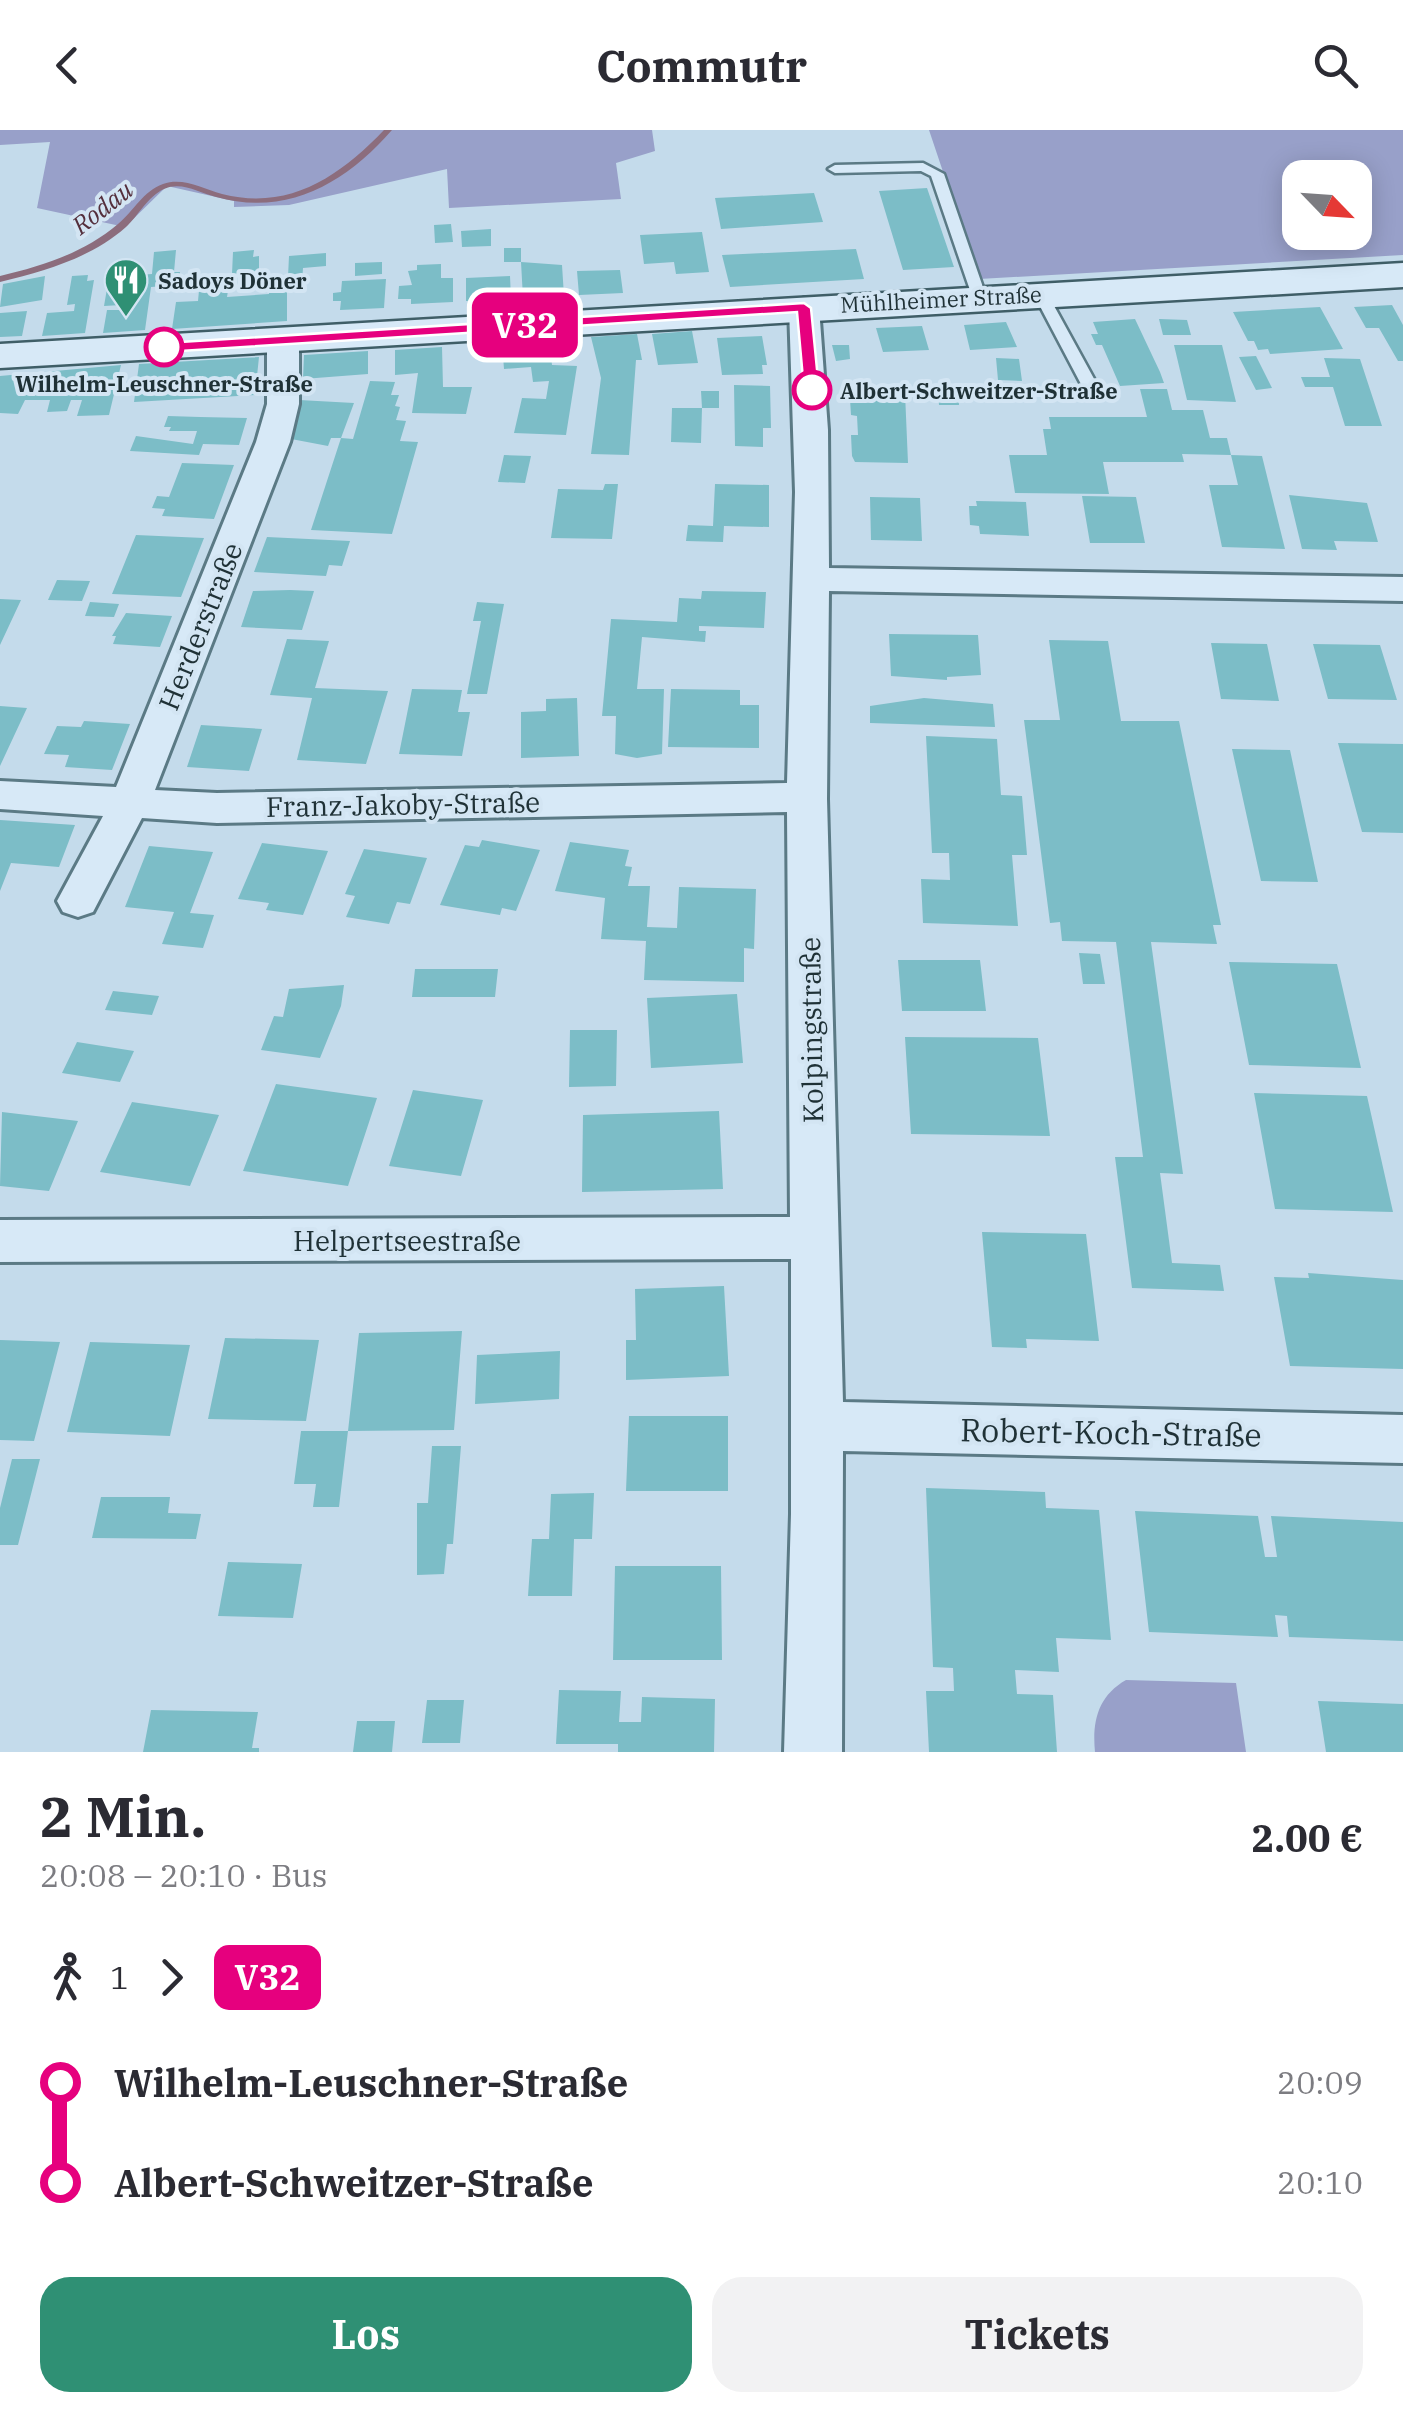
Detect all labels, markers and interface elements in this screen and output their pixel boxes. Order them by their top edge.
text: Commutr [596,36,807,94]
icon: back [40,38,95,93]
icon: search [1308,38,1363,93]
north arrow [1282,160,1372,250]
map controls [1282,160,1372,250]
water label: Rodau [64,173,139,242]
restaurant icon: Sadoys Döner [103,257,149,318]
place label: Sadoys Döner [158,266,307,295]
street label: Mühlheimer Straße [840,279,1042,319]
line badge: V32 [468,292,582,358]
text: V32 [492,302,558,348]
marker: Wilhelm-Leuschner-Straße [145,328,183,366]
place label: Wilhelm-Leuschner-Straße [15,369,313,398]
marker: Albert-Schweitzer-Straße [793,371,831,409]
place label: Albert-Schweitzer-Straße [840,376,1118,405]
street label: Herderstraße [150,537,250,715]
street label: Franz-Jakoby-Straße [265,783,541,825]
street label: Kolpingstraße [791,936,831,1124]
street label: Helpertseestraße [293,1222,521,1259]
street label: Robert-Koch-Straße [960,1408,1262,1456]
text: 2 Min. [40,1781,206,1852]
text: 2.00 € [1251,1813,1363,1862]
text: 20:08 – 20:10 · Bus [40,1854,327,1896]
icon: walk [40,1950,95,2005]
icon: forward [144,1950,199,2005]
text: V32 [234,1954,301,2000]
text: 1 [110,1956,129,1998]
text: Wilhelm-Leuschner-Straße [114,2058,628,2107]
text: 20:09 [1277,2061,1363,2103]
text: Albert-Schweitzer-Straße [114,2158,594,2207]
text: 20:10 [1277,2161,1363,2203]
button: Los [40,2277,692,2392]
button: Tickets [712,2277,1363,2392]

